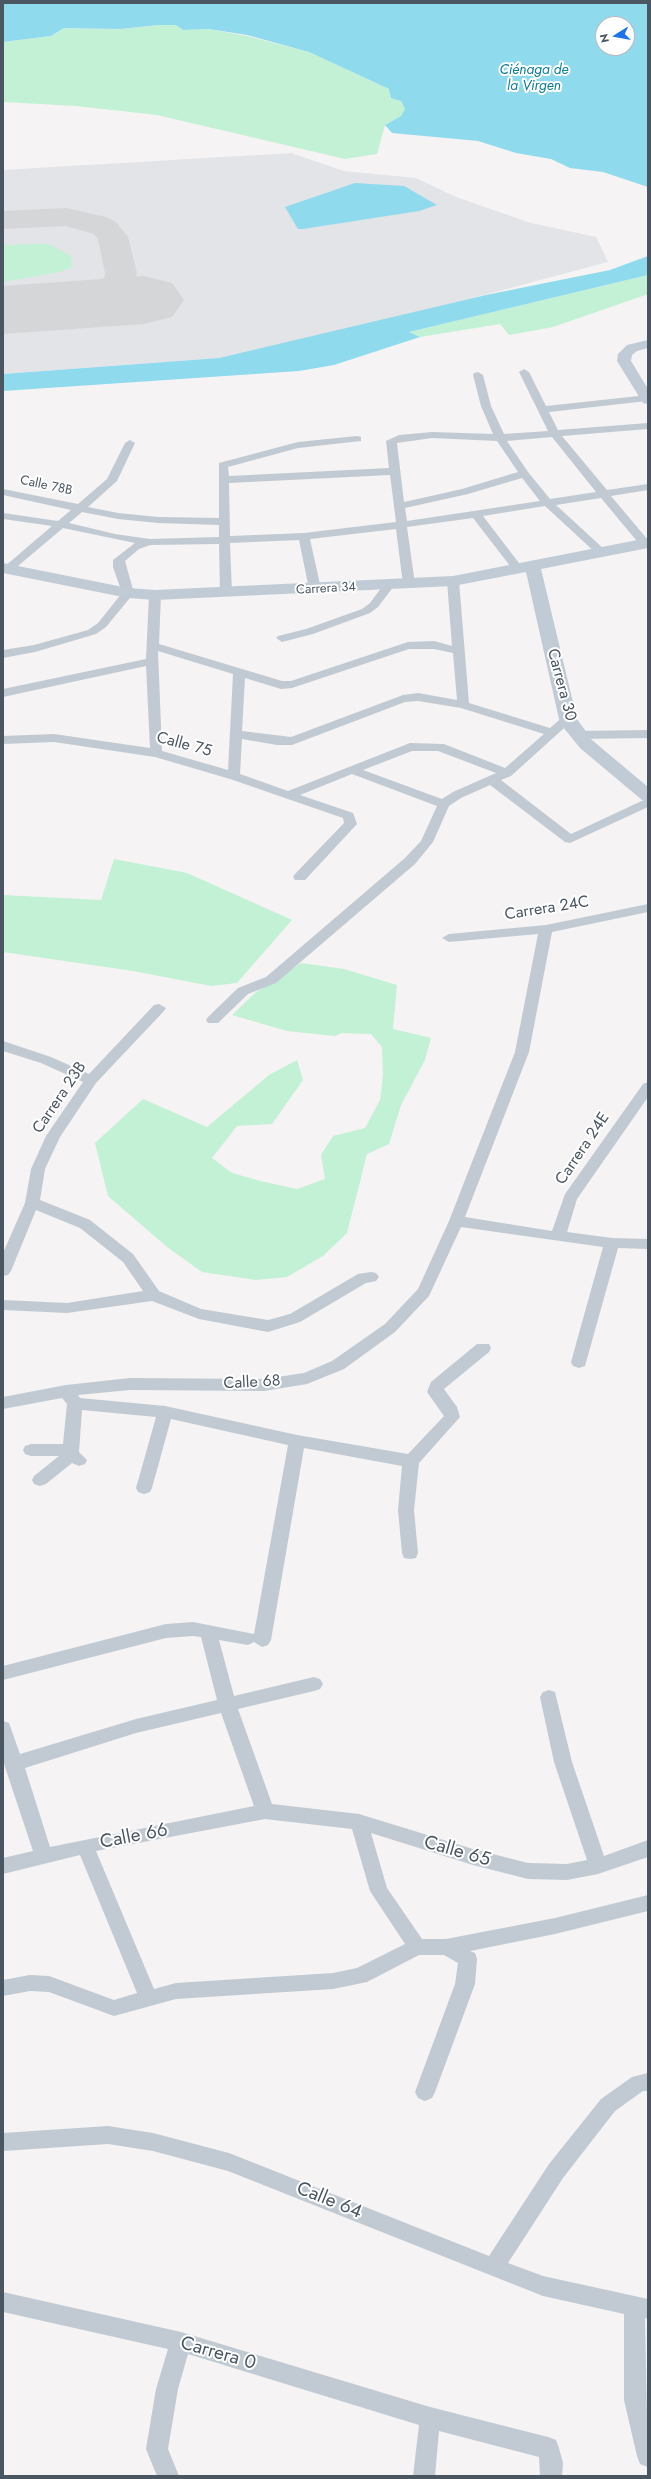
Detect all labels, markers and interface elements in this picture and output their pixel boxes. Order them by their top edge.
north arrow [595,16,635,56]
text: N [596,32,613,44]
water label: Ciénaga de la Virgen [499,63,569,96]
street label: Calle 78B [19,473,73,499]
street label: Carrera 34 [296,580,356,598]
street label: Carrera 30 [542,647,580,723]
street label: Calle 75 [154,728,214,762]
street label: Carrera 24C [504,893,590,925]
street label: Carrera 23B [29,1058,91,1138]
street label: Carrera 24E [552,1109,614,1189]
street label: Calle 68 [223,1372,281,1394]
street label: Calle 66 [98,1819,170,1855]
street label: Calle 65 [421,1832,493,1872]
street label: Calle 64 [293,2178,365,2224]
street label: Carrera 0 [178,2332,258,2376]

